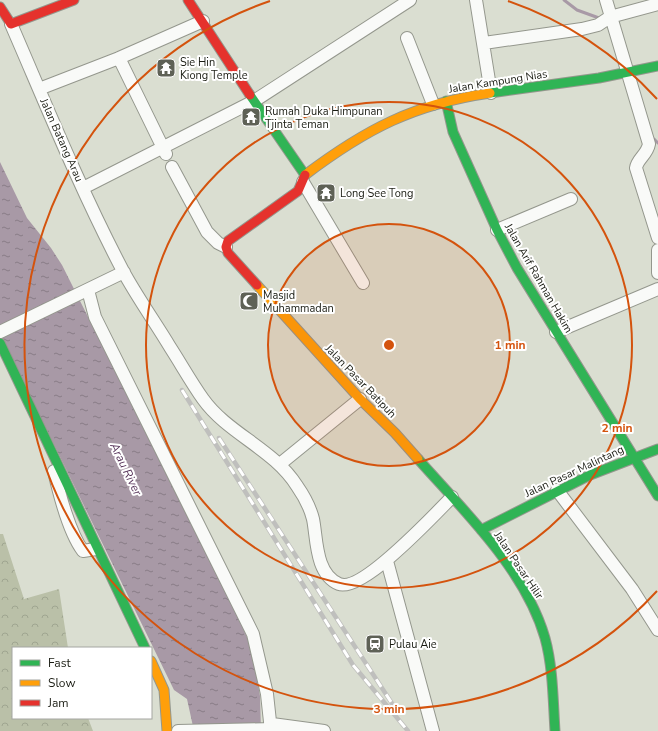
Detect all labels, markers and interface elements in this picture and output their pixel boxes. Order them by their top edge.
place label: Sie Hin Kiong Temple [180,55,248,83]
temple icon: Sie Hin Kiong Temple [155,57,177,79]
street label: Jalan Kampung Nias [447,66,548,97]
street label: Jalan Batang Arau [36,95,87,184]
place label: Rumah Duka Himpunan Tjinta Teman [265,104,383,132]
temple icon: Rumah Duka Himpunan Tjinta Teman [240,106,262,128]
temple icon: Long See Tong [315,182,337,204]
place label: Long See Tong [340,186,413,201]
street label: Jalan Arif Rahman Hakim [501,220,576,336]
place label: Masjid Muhammadan [263,288,334,316]
mosque icon: Masjid Muhammadan [238,290,260,312]
text: 1 min [494,337,526,353]
centre of rings [382,338,396,352]
street label: Jalan Pasar Batipuh [321,341,400,421]
text: 2 min [601,420,633,436]
water label: Arau River [106,439,146,499]
street label: Jalan Pasar Malintang [521,442,626,501]
street label: Jalan Pasar Hilir [490,528,547,602]
station icon: Pulau Aie [364,633,386,655]
place label: Pulau Aie [389,637,437,652]
legend [12,647,152,719]
text: Fast [48,655,71,671]
text: Slow [48,675,76,691]
text: Jam [47,695,69,711]
text: 3 min [373,701,405,717]

